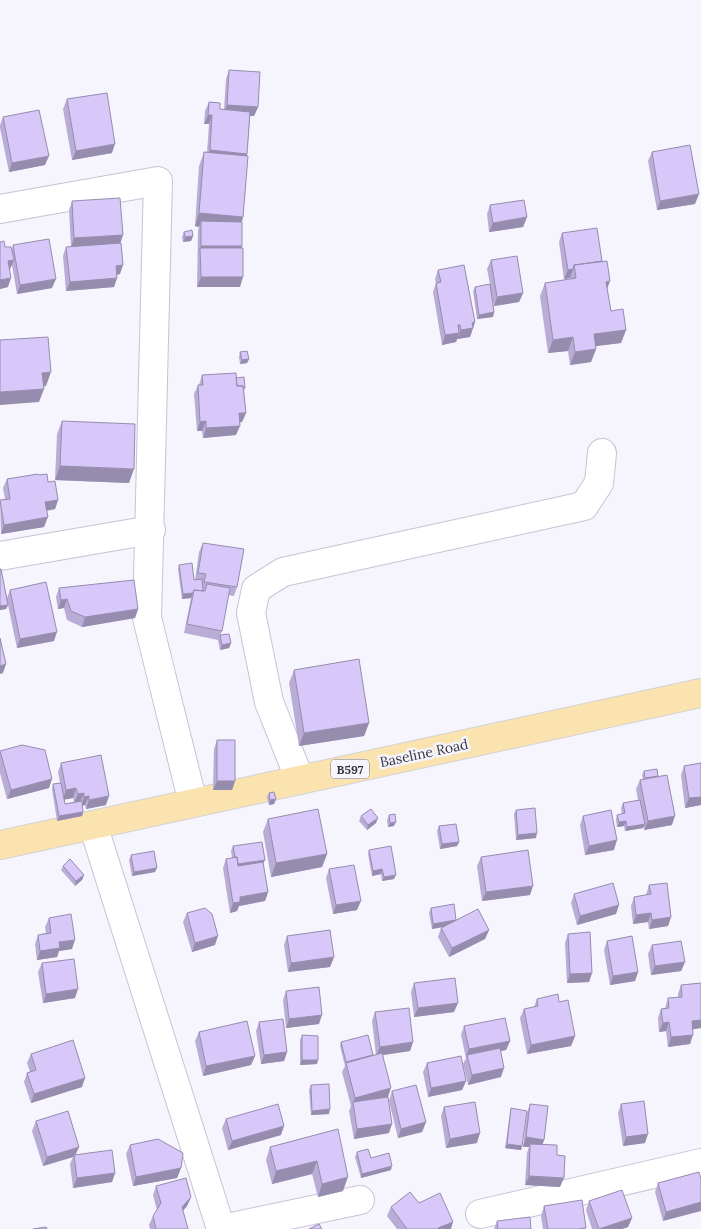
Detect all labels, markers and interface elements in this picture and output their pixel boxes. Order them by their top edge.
street label: Baseline Road [378,735,470,771]
road number: B597 [331,760,369,779]

